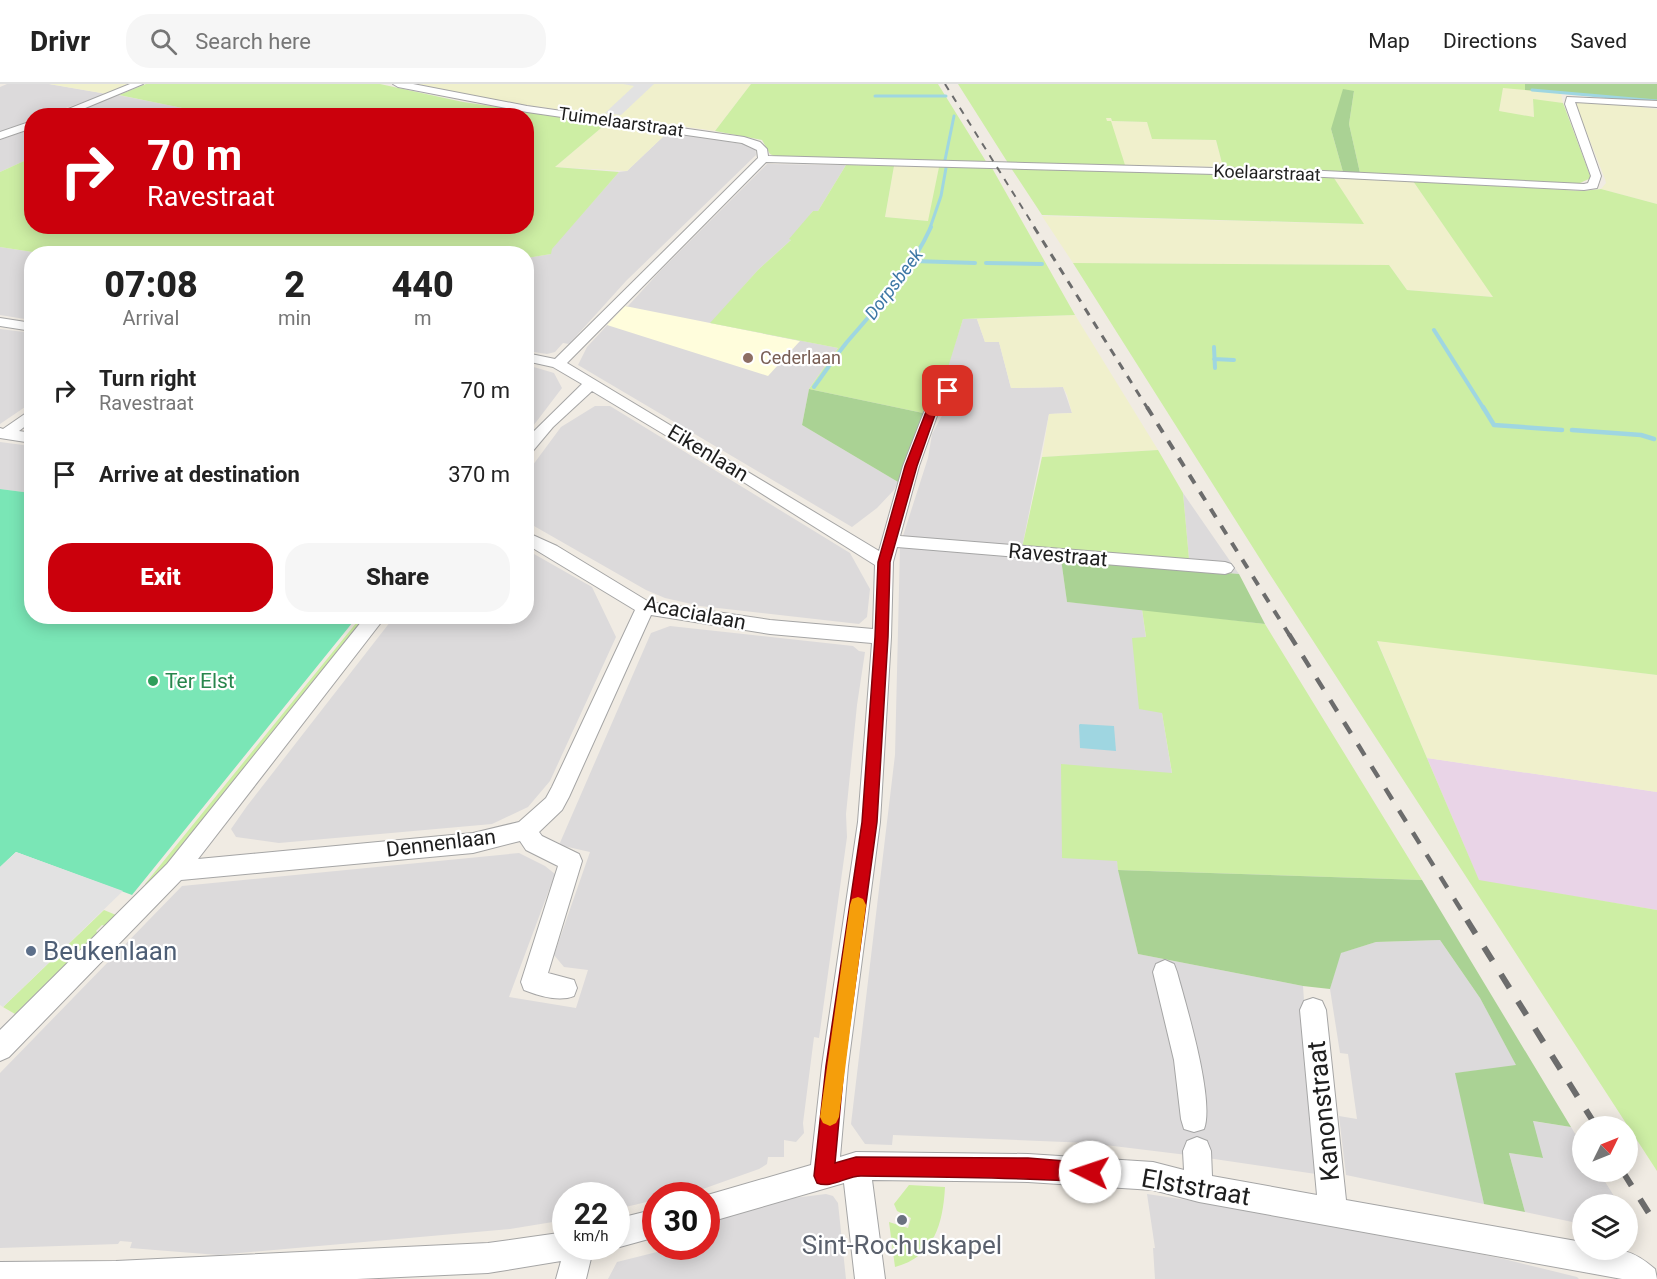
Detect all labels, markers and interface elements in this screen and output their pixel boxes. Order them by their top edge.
search box [126,14,546,68]
text: Drivr [30,25,90,58]
icon: search [147,25,180,58]
text: Search here [195,29,311,54]
text: Map [1368,29,1410,53]
text: Directions [1443,29,1537,53]
text: Saved [1570,29,1627,53]
street label: Tuimelaarstraat [557,102,685,141]
text: 70 m [147,131,242,180]
icon: right [48,132,126,210]
street label: Koelaarstraat [1213,160,1321,185]
text: Ravestraat [147,181,275,213]
water label: Dorpsbeek [860,243,928,323]
text: 07:08 [104,264,198,306]
text: 2 [284,264,305,306]
text: 440 [392,264,454,306]
text: Arrival [123,306,179,330]
text: min [278,306,311,330]
text: m [414,306,431,330]
place label: Cederlaan [760,347,841,368]
marker: Cederlaan [741,351,755,365]
pin [922,365,973,416]
text: Turn right [99,366,196,391]
icon: right [48,374,81,407]
icon: arrive [931,374,964,407]
text: 70 m [461,378,510,403]
text: Ravestraat [99,391,194,415]
street label: Eikenlaan [663,420,753,486]
icon: arrive [48,458,81,491]
text: Arrive at destination [99,462,300,487]
text: 370 m [448,462,510,487]
street label: Ravestraat [1007,539,1109,571]
button: Exit [48,543,273,612]
button: Share [285,543,510,612]
street label: Acacialaan [642,591,748,635]
place label: Ter Elst [165,669,235,693]
marker: Ter Elst [146,674,160,688]
street label: Dennenlaan [385,824,497,862]
place label: Beukenlaan [43,936,177,966]
marker: Beukenlaan [24,944,38,958]
street label: Kanonstraat [1301,1039,1345,1183]
north arrow [1572,1116,1638,1182]
map controls [1572,1116,1638,1260]
position arrow [1058,1140,1122,1204]
street label: Elststraat [1139,1163,1253,1211]
speed limit sign: 30 [642,1182,720,1260]
button: layers [1572,1194,1638,1260]
text: 22 [574,1196,608,1231]
marker: Sint-Rochuskapel [895,1213,909,1227]
text: km/h [573,1227,609,1245]
place label: Sint-Rochuskapel [802,1230,1002,1260]

